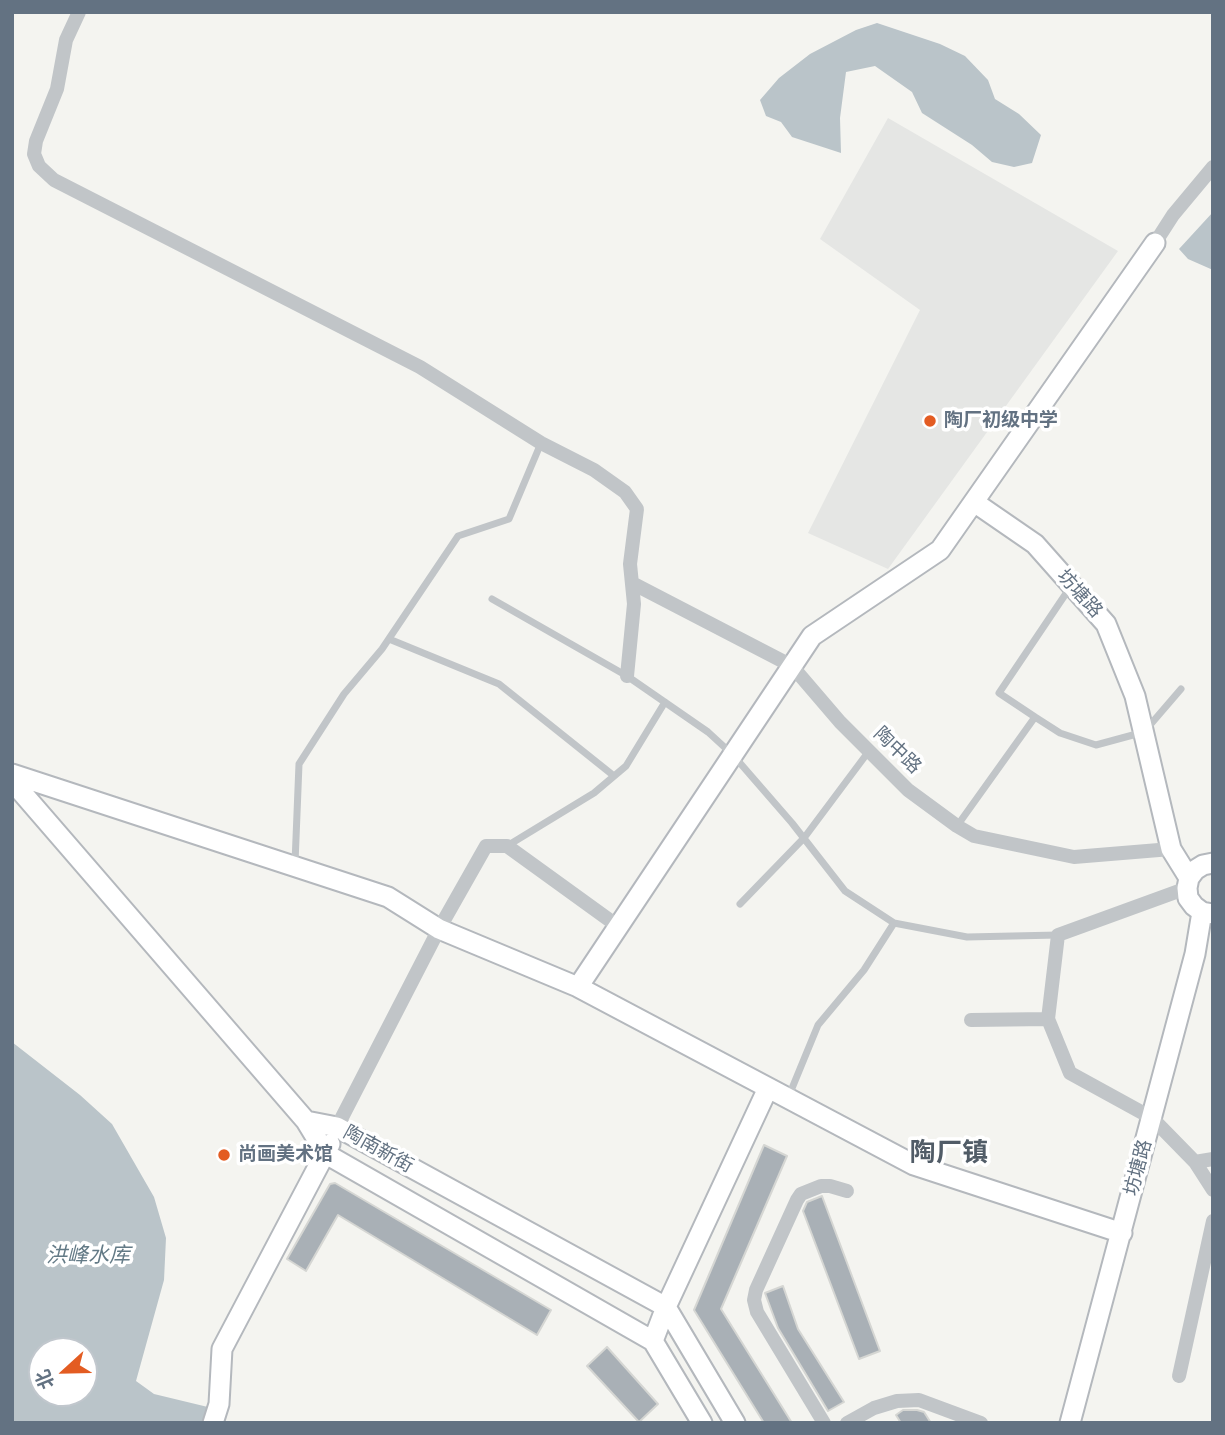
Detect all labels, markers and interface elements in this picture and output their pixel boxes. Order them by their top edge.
place label: 陶厂初级中学 [944,410,1058,432]
marker: 陶厂初级中学 [922,413,938,429]
street label: 坊塘路 [1051,565,1107,623]
street label: 陶中路 [869,723,925,779]
street label: 陶南新街 [339,1122,417,1178]
district label: 陶厂镇 [910,1138,988,1170]
street label: 坊塘路 [1121,1138,1157,1198]
place label: 尚画美术馆 [238,1144,333,1166]
marker: 尚画美术馆 [216,1147,232,1163]
water label: 洪峰水库 [46,1243,130,1269]
north arrow [28,1337,98,1407]
text: 北 [31,1366,60,1392]

